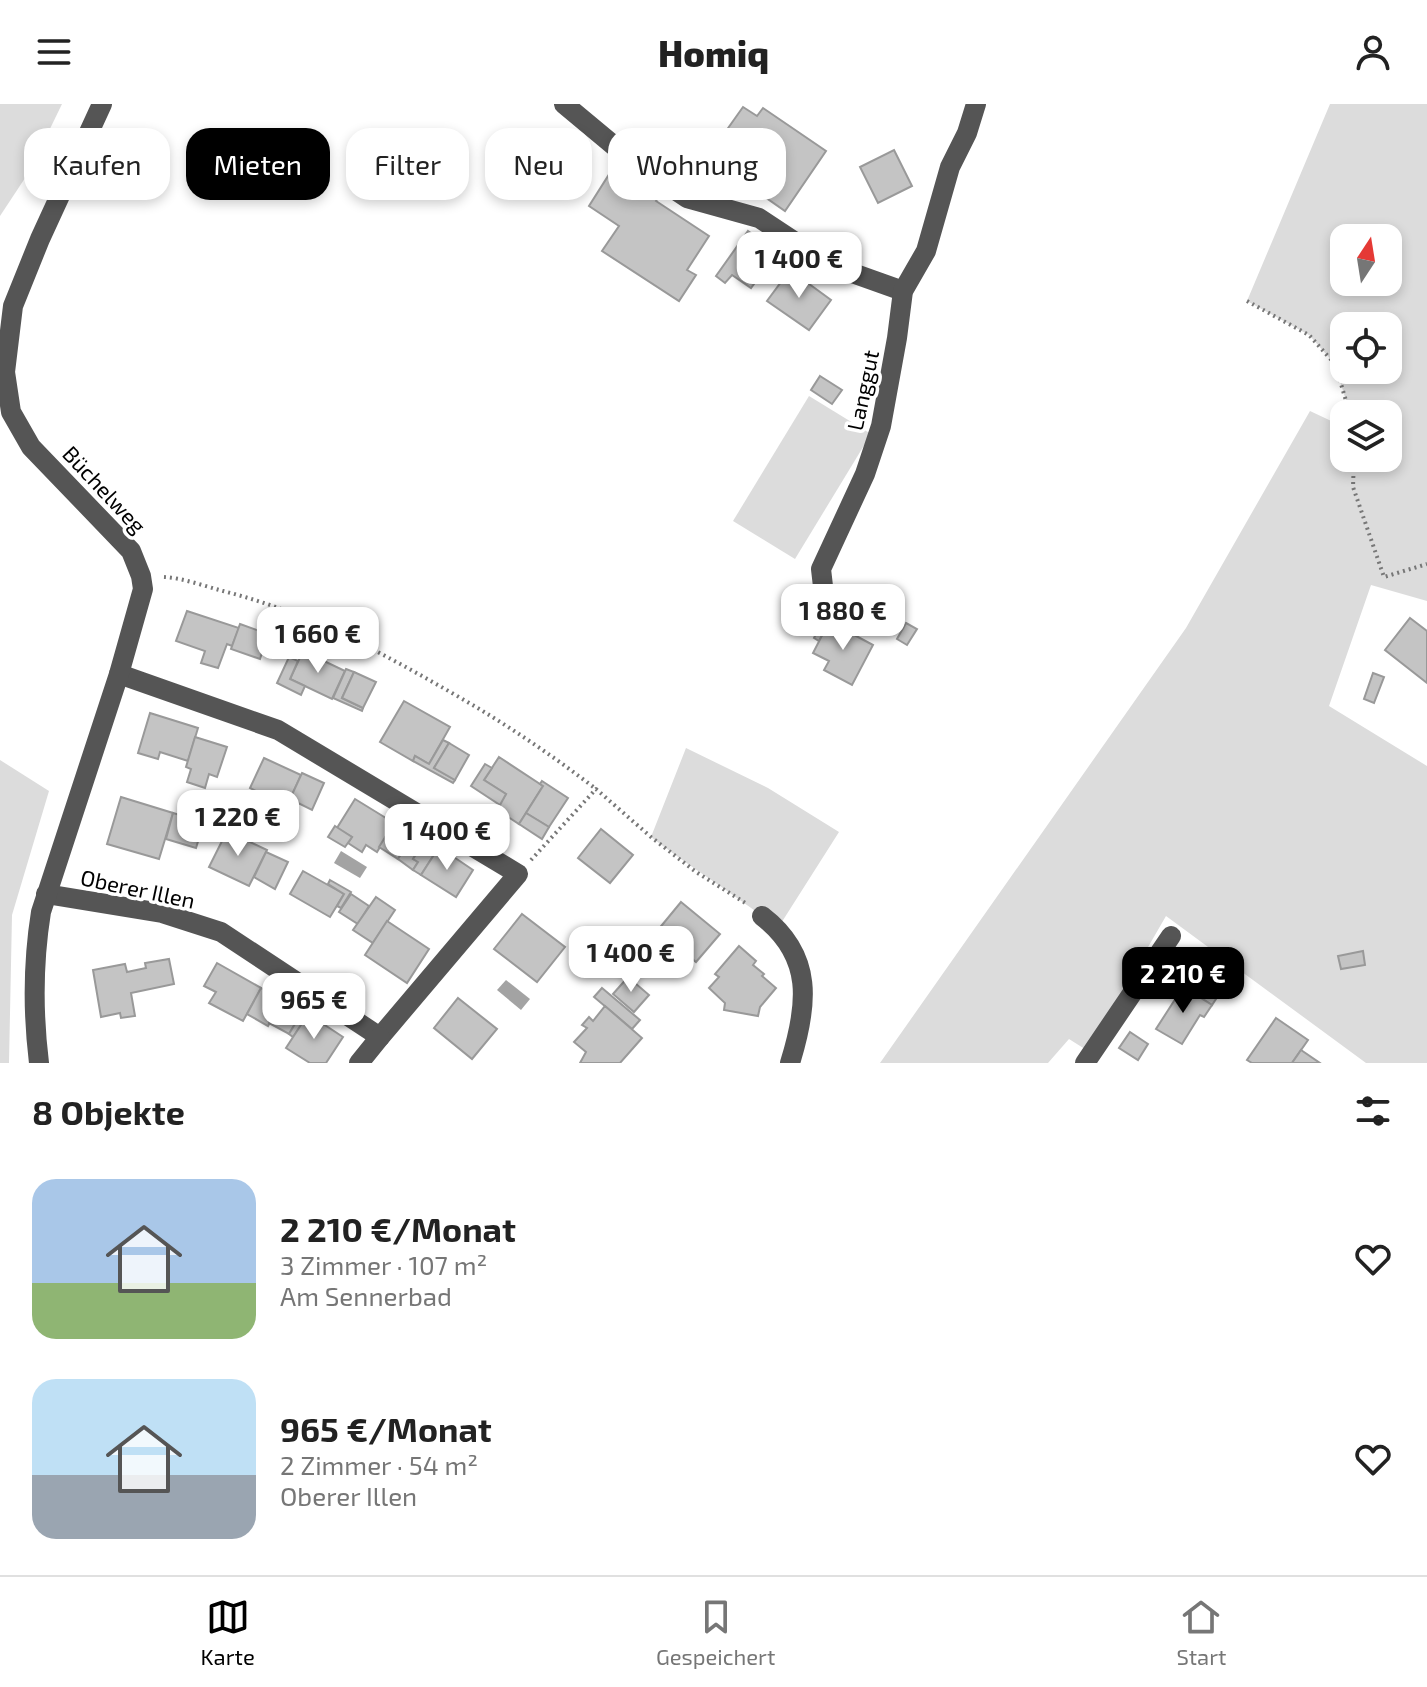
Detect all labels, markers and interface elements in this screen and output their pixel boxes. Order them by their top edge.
icon: menu [32,30,76,74]
icon: person [1351,30,1395,74]
text: Homiq [658,31,769,74]
chip: Kaufen [24,128,170,200]
chip: Mieten [186,128,330,200]
chip: Filter [346,128,469,200]
chip: Neu [485,128,592,200]
chip: Wohnung [608,128,786,200]
north arrow [1330,224,1402,296]
map controls [1330,224,1402,472]
pin: 1 400 € [725,232,873,300]
text: 1 400 € [755,242,843,273]
button: locate [1330,312,1402,384]
street label: Langgut [841,347,883,433]
button: layers [1330,400,1402,472]
street label: Büchelweg [58,440,152,538]
pin: 1 880 € [769,584,917,652]
text: 1 880 € [799,594,887,625]
pin: 1 660 € [244,607,392,675]
text: 1 660 € [275,617,361,648]
pin: 1 220 € [164,790,312,858]
text: 1 220 € [195,800,281,831]
pin: 1 400 € [373,804,521,872]
text: 1 400 € [403,814,491,845]
street label: Oberer Illen [79,863,197,913]
pin: 1 400 € [557,926,705,994]
text: 1 400 € [587,936,675,967]
pin: 2 210 € [1109,947,1257,1015]
text: 2 210 € [1140,957,1226,988]
pin: 965 € [258,973,370,1041]
text: 965 € [280,983,348,1014]
icon: filters [1351,1089,1395,1133]
text: 8 Objekte [32,1091,185,1132]
text: 2 210 €/Monat [280,1208,516,1249]
icon: home [96,1211,192,1307]
icon: heart [1351,1237,1395,1281]
text: 3 Zimmer · 107 m² [280,1249,487,1280]
text: Am Sennerbad [280,1280,452,1311]
text: 965 €/Monat [280,1408,492,1449]
icon: home [96,1411,192,1507]
icon: heart [1351,1437,1395,1481]
text: 2 Zimmer · 54 m² [280,1449,478,1480]
text: Oberer Illen [280,1480,417,1511]
tab: Karte [201,1595,255,1669]
tab: Gespeichert [656,1595,775,1669]
tab: Start [1177,1595,1226,1669]

